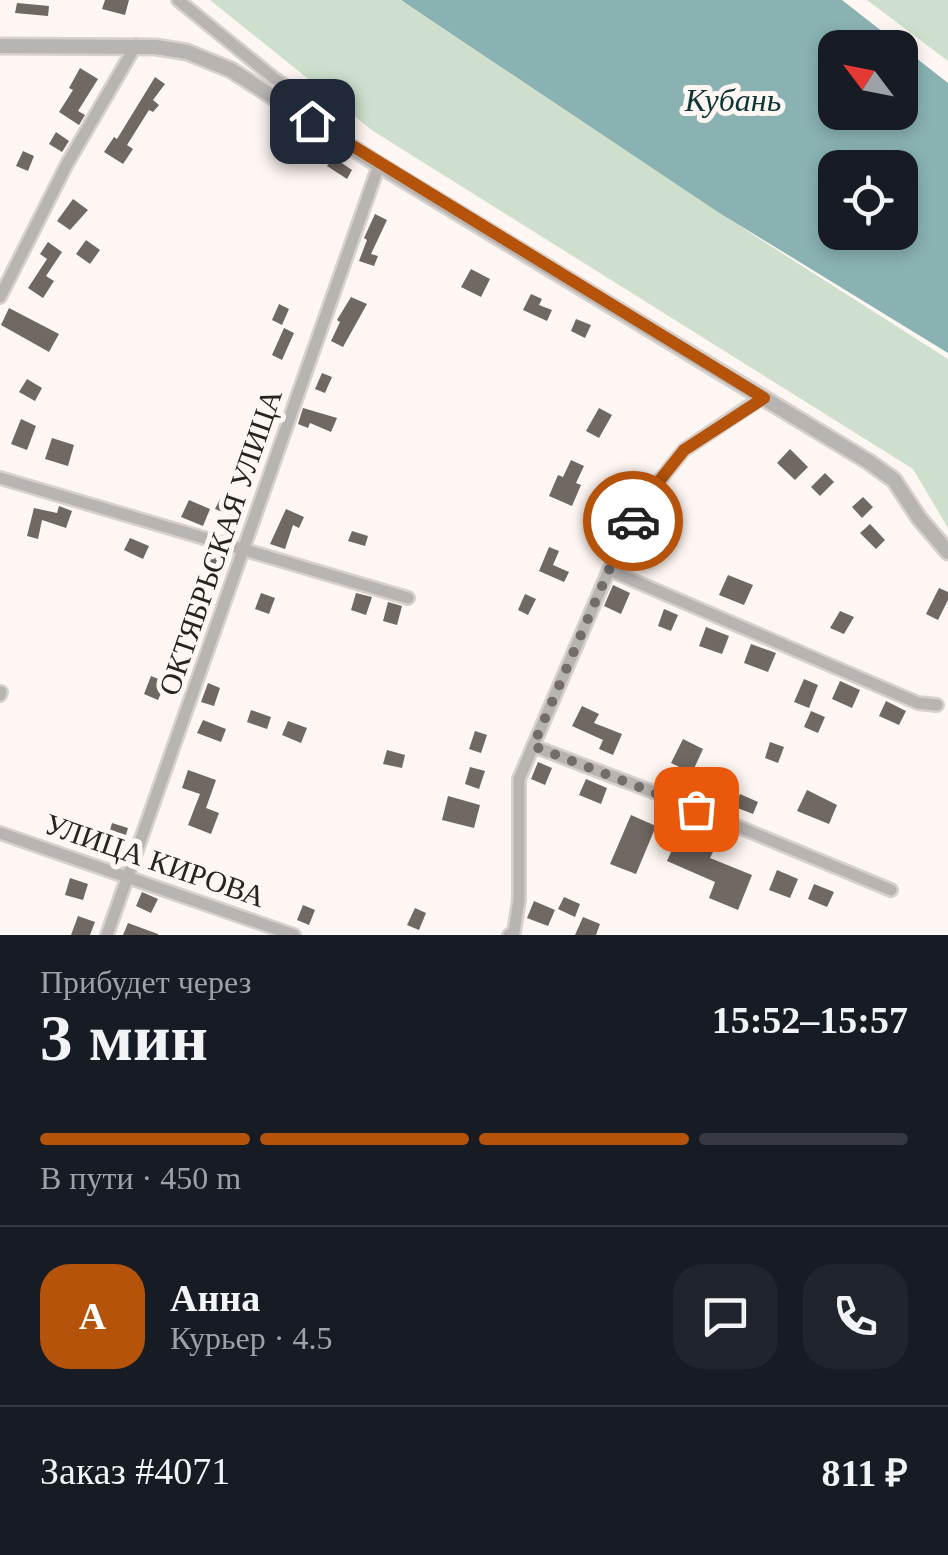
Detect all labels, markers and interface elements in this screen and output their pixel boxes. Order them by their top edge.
north arrow [818,30,918,130]
map controls [818,30,918,250]
pin [270,79,355,164]
water label: Кубань [684,82,781,118]
icon: home [285,94,340,149]
button: locate [818,150,918,250]
street label: ОКТЯБРЬСКАЯ УЛИЦА [152,384,288,699]
courier [583,471,683,571]
icon: car [606,494,661,549]
pin [654,767,739,852]
icon: bag [669,782,724,837]
street label: УЛИЦА КИРОВА [40,807,270,913]
text: Прибудет через [40,964,251,1000]
text: 15:52–15:57 [712,999,908,1041]
text: 3 мин [40,1002,208,1074]
text: В пути · 450 m [40,1160,241,1196]
button: chat [673,1264,778,1369]
button: phone [803,1264,908,1369]
text: Анна [170,1277,260,1319]
text: А [79,1295,106,1337]
text: Курьер · 4.5 [170,1320,332,1356]
text: Заказ #4071 [40,1450,230,1492]
text: 811 ₽ [821,1452,908,1494]

